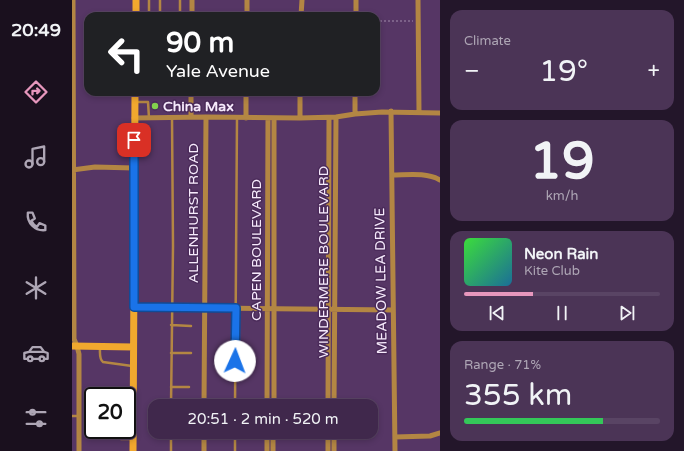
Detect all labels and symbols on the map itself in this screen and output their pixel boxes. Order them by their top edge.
place label: China Max [163,98,234,115]
marker: China Max [150,101,160,111]
pin [117,123,151,157]
street label: ALLENHURST ROAD [185,143,202,283]
street label: WINDERMERE BOULEVARD [315,166,332,358]
street label: CAPEN BOULEVARD [248,179,265,321]
street label: MEADOW LEA DRIVE [371,207,391,355]
position arrow [214,340,256,382]
speed limit sign: 20 [84,387,136,439]

